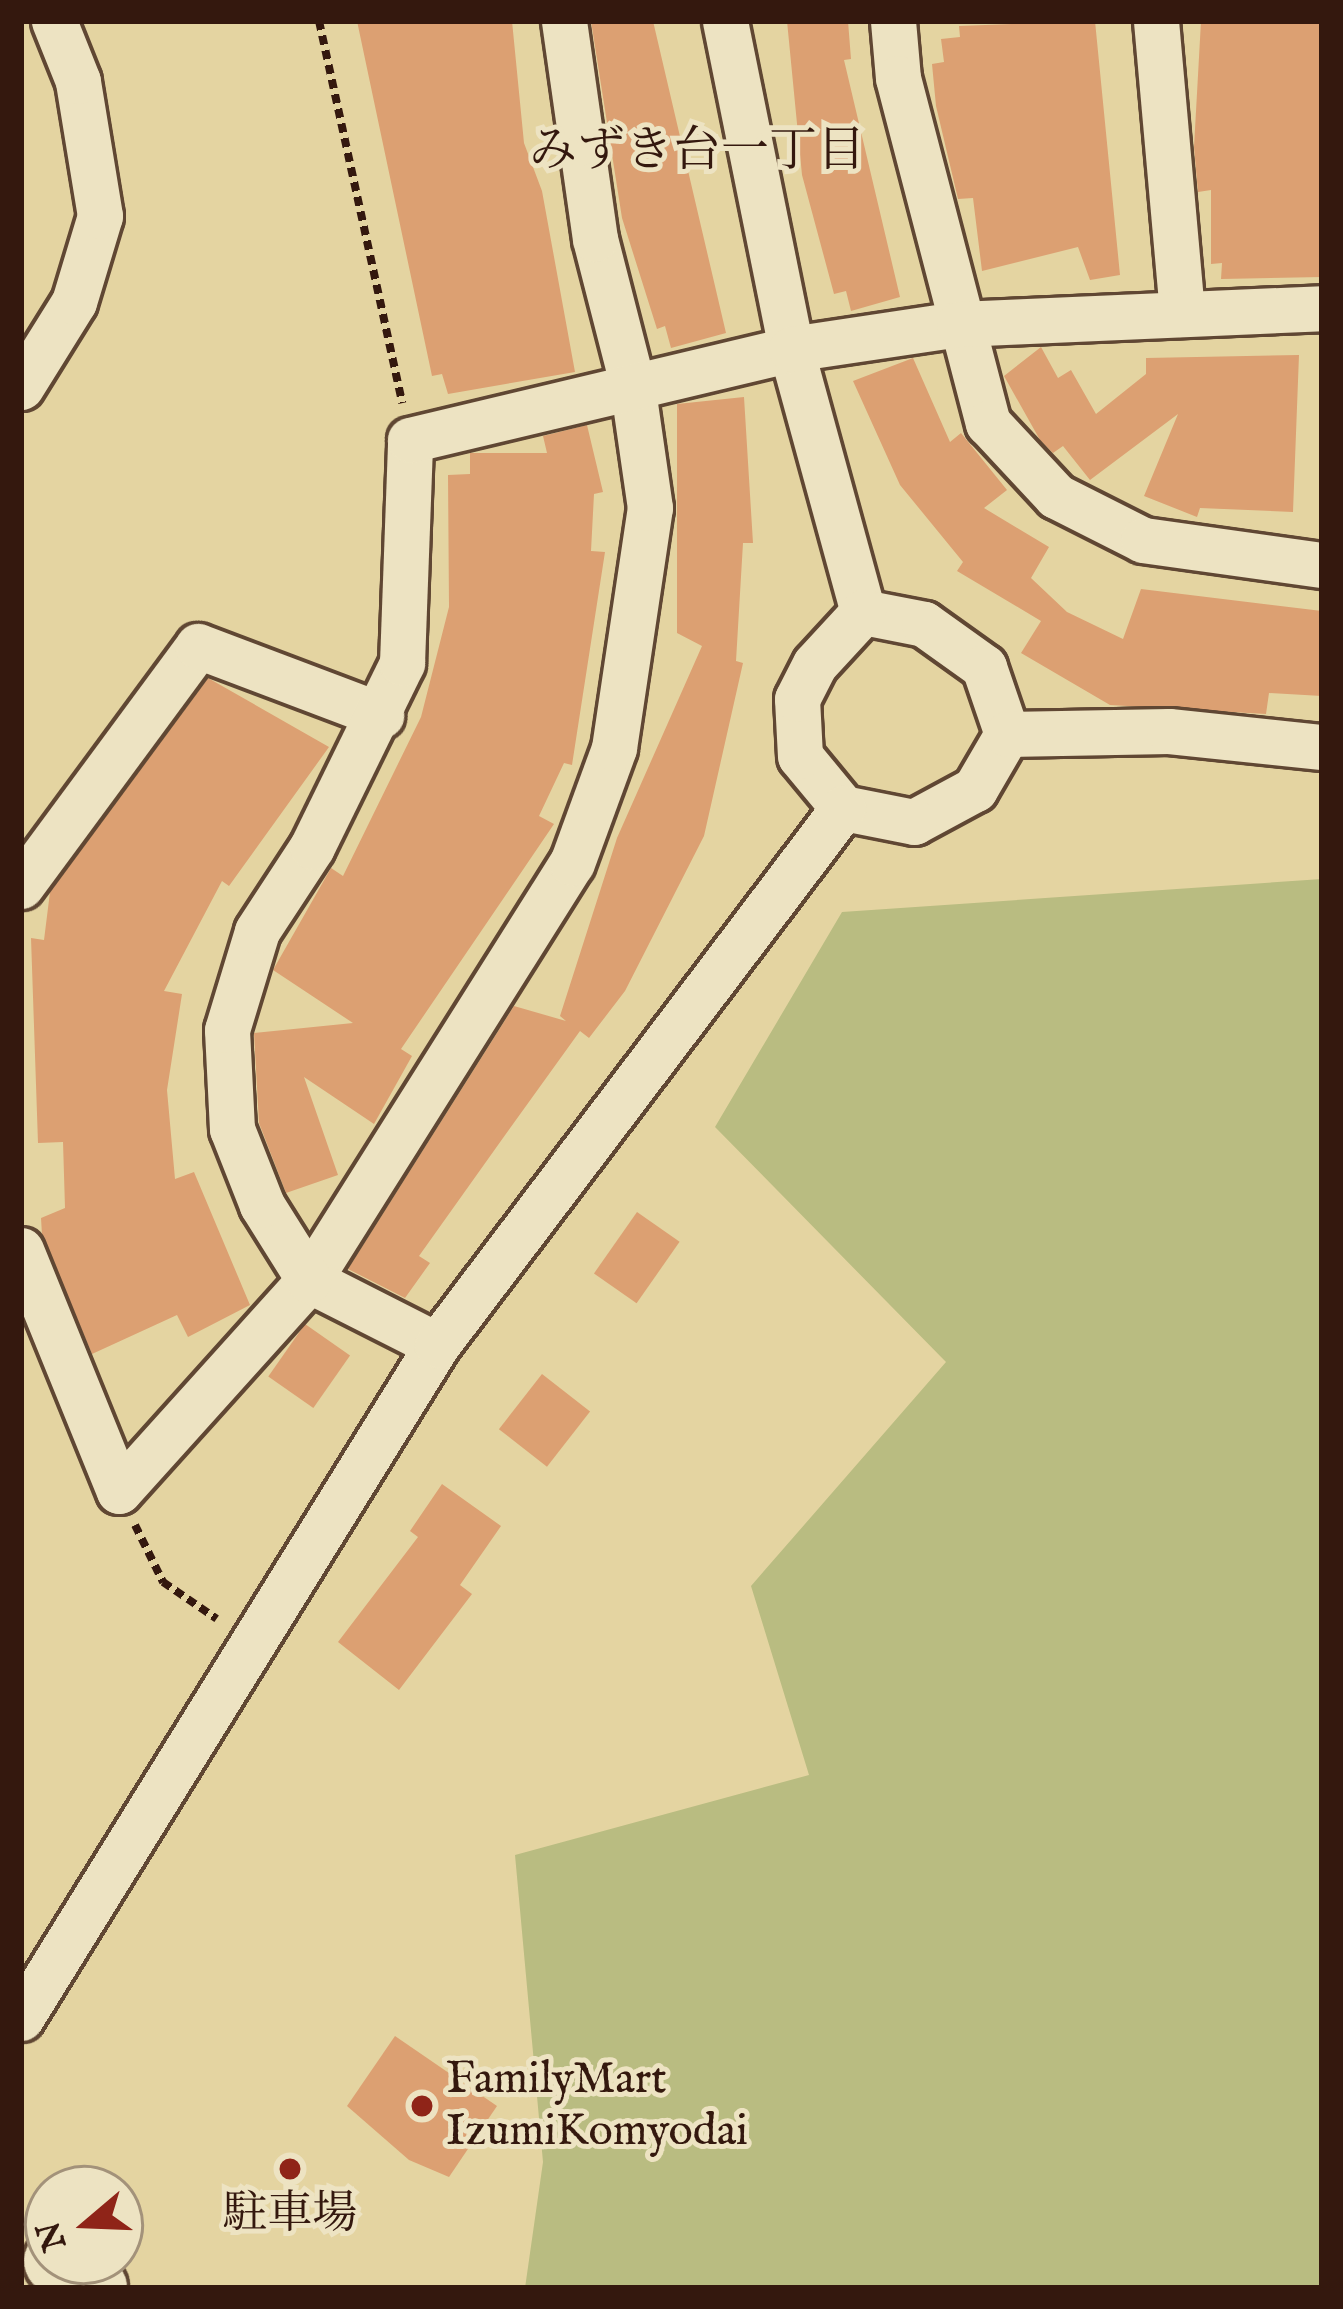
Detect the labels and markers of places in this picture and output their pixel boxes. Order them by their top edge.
place label: FamilyMart IzumiKomyodai [446,2053,748,2159]
marker: FamilyMart IzumiKomyodai [409,2093,435,2119]
marker: 駐車場 [277,2156,303,2182]
place label: 駐車場 [223,2188,357,2242]

